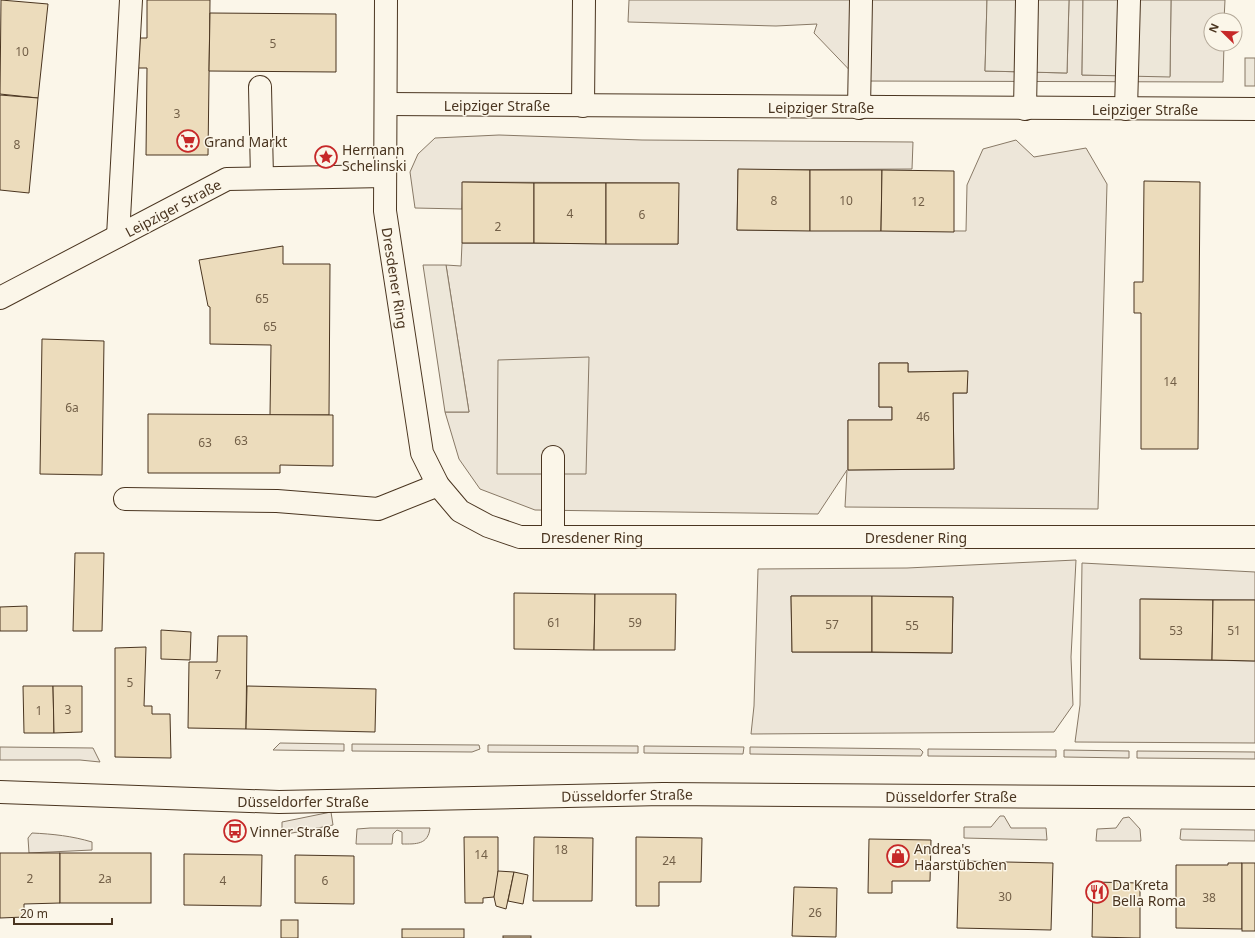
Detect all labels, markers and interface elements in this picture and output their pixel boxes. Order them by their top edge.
north arrow [1203,12,1243,52]
text: N [1205,21,1222,35]
house number: 5 [270,35,277,52]
house number: 10 [15,43,29,60]
street label: Leipziger Straße [444,96,550,115]
street label: Leipziger Straße [768,98,874,117]
street label: Leipziger Straße [1092,100,1198,119]
house number: 3 [174,105,181,122]
supermarket icon: Grand Markt [175,128,201,154]
place label: Grand Markt [204,132,287,151]
house number: 8 [14,136,21,153]
place label: Hermann Schelinski [342,140,407,175]
place icon: Hermann Schelinski [313,144,339,170]
street label: Leipziger Straße [122,175,224,241]
house number: 8 [771,192,778,209]
house number: 10 [839,192,853,209]
house number: 12 [911,193,925,210]
house number: 4 [567,205,574,222]
house number: 6 [639,206,646,223]
house number: 2 [495,218,502,235]
street label: Dresdener Ring [378,226,412,330]
house number: 65 [255,290,269,307]
house number: 65 [263,318,277,335]
house number: 14 [1163,373,1177,390]
house number: 6a [65,399,79,416]
house number: 46 [916,408,930,425]
house number: 63 [234,432,248,449]
house number: 63 [198,434,212,451]
street label: Dresdener Ring [541,528,643,547]
street label: Dresdener Ring [865,528,967,547]
house number: 61 [547,614,561,631]
house number: 59 [628,614,642,631]
house number: 57 [825,616,839,633]
house number: 55 [905,617,919,634]
house number: 53 [1169,622,1183,639]
house number: 51 [1227,622,1241,639]
house number: 7 [215,666,222,683]
house number: 5 [127,674,134,691]
house number: 3 [65,701,72,718]
house number: 1 [36,702,42,719]
street label: Düsseldorfer Straße [561,784,693,806]
street label: Düsseldorfer Straße [885,787,1017,806]
street label: Düsseldorfer Straße [237,792,369,811]
bus stop icon: Vinner Straße [222,818,248,844]
place label: Vinner Straße [250,822,340,841]
place label: Andrea's Haarstübchen [914,839,1007,874]
house number: 18 [554,841,568,858]
shop icon: Andrea's Haarstübchen [885,843,911,869]
house number: 14 [474,846,488,863]
house number: 24 [662,852,676,869]
house number: 2 [27,870,34,887]
house number: 2a [98,870,112,887]
house number: 4 [220,872,227,889]
house number: 6 [322,872,329,889]
place label: Da Kreta Bella Roma [1112,875,1186,910]
restaurant icon: Da Kreta Bella Roma [1084,879,1110,905]
house number: 30 [998,888,1012,905]
house number: 38 [1202,889,1216,906]
scale bar [14,900,112,926]
house number: 26 [808,904,822,921]
text: 20 m [20,905,48,922]

